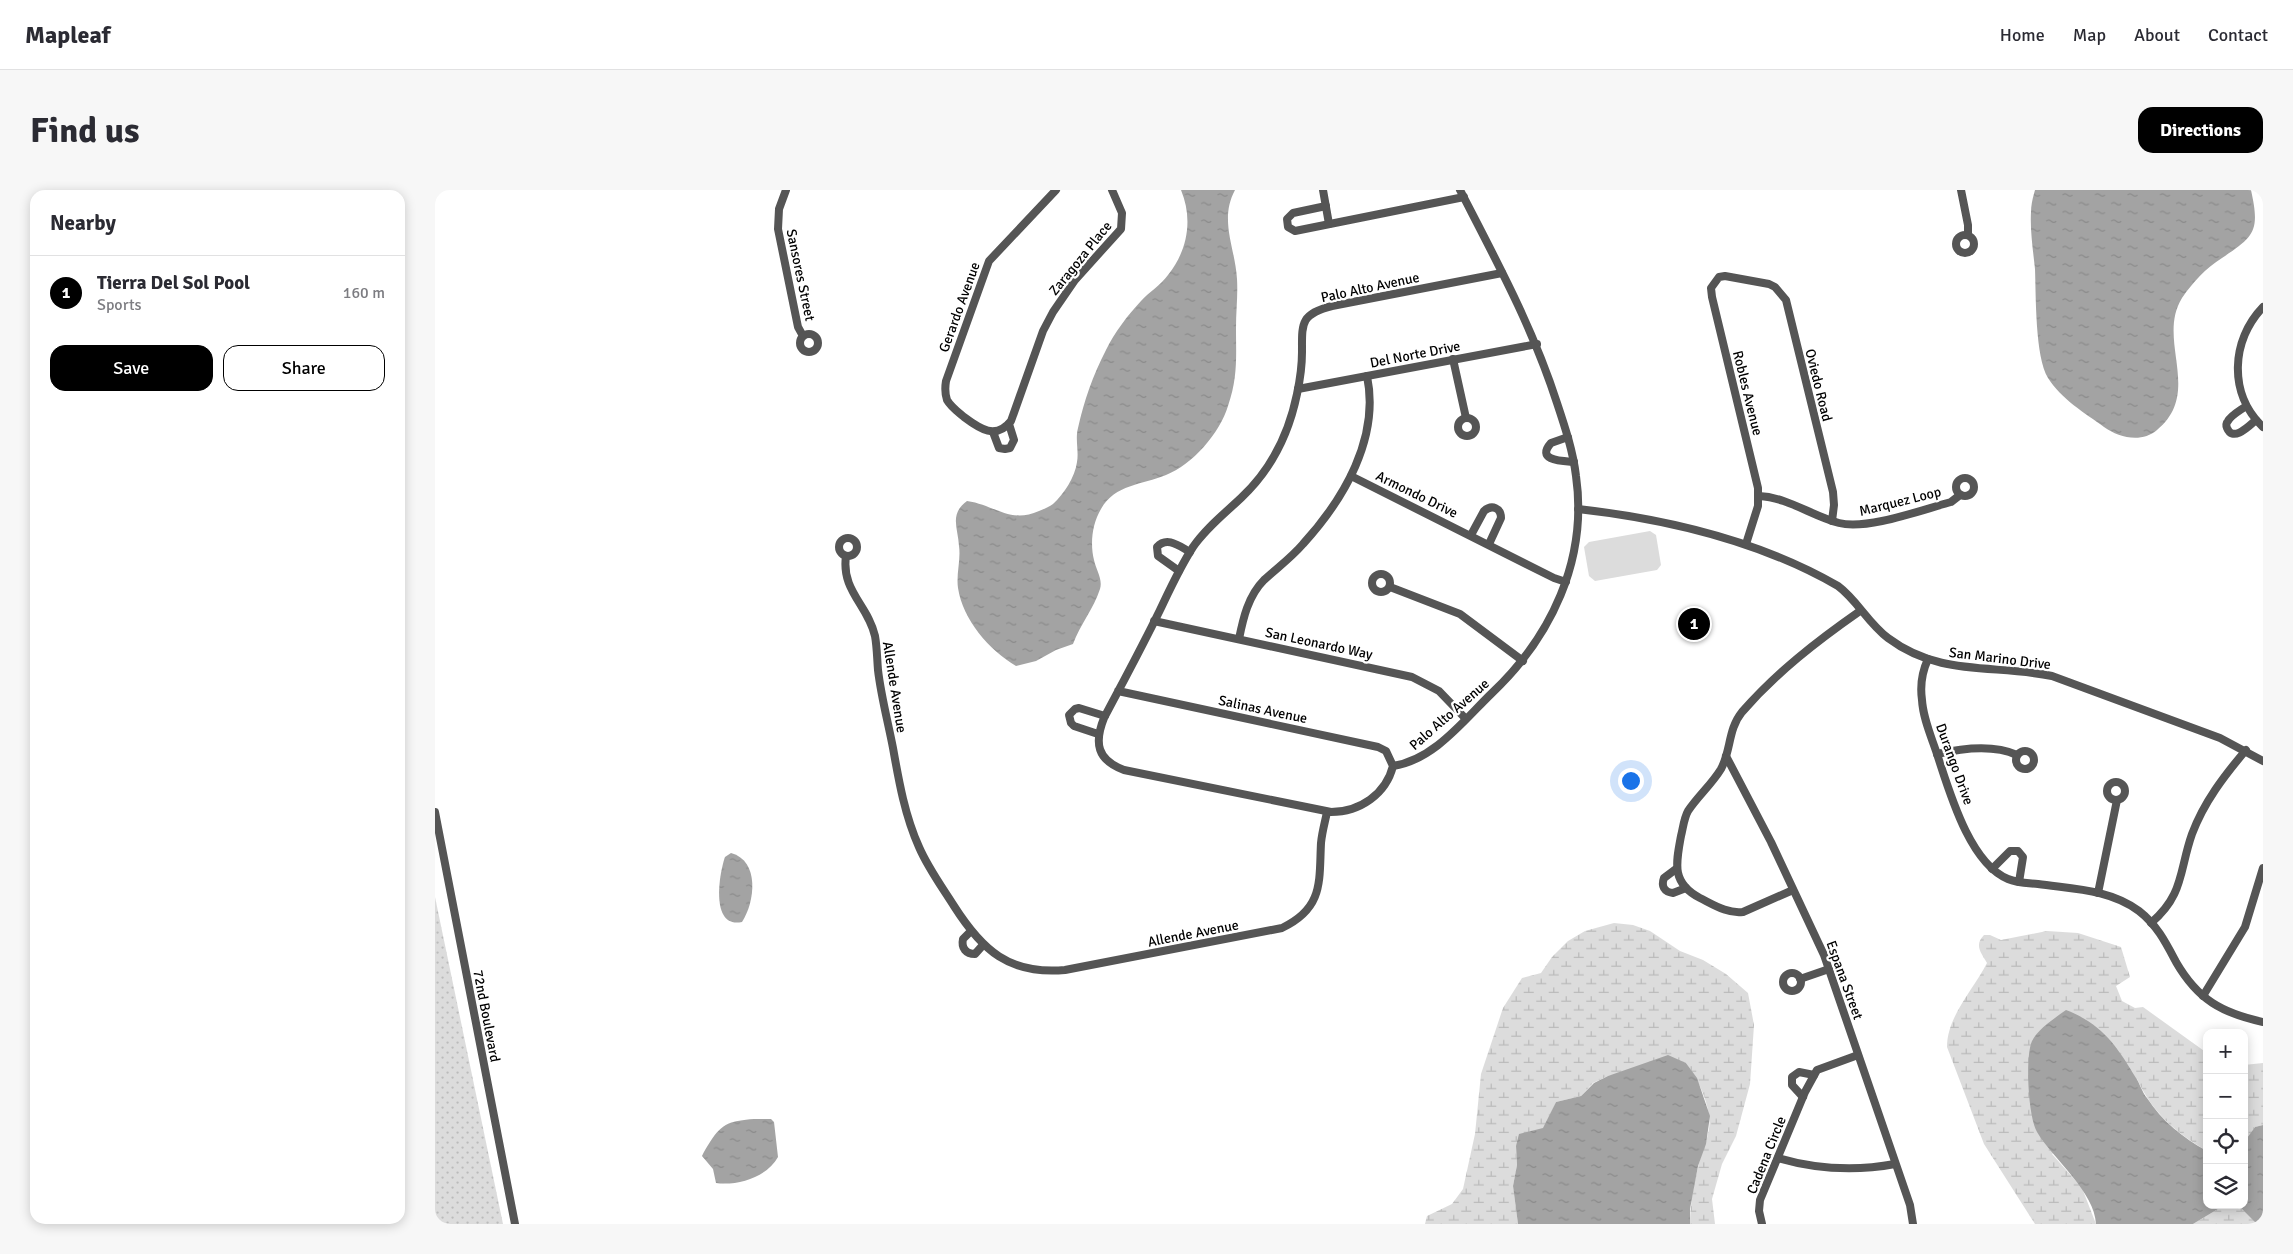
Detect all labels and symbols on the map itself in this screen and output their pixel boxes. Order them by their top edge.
street label: Zaragoza Place [1045,218,1115,299]
street label: Sansores Street [782,228,819,323]
street label: Gerardo Avenue [935,260,984,355]
street label: Palo Alto Avenue [1319,269,1421,306]
street label: Del Norte Drive [1368,337,1462,372]
street label: Oviedo Road [1801,347,1836,423]
street label: Robles Avenue [1729,349,1766,437]
street label: Armondo Drive [1373,467,1460,522]
street label: Marquez Loop [1857,483,1943,520]
pin: 1 [1678,605,1710,643]
street label: San Leonardo Way [1264,624,1375,663]
street label: Allende Avenue [879,640,910,734]
street label: San Marino Drive [1948,644,2052,673]
street label: Palo Alto Avenue [1406,675,1493,754]
street label: Salinas Avenue [1217,692,1309,727]
street label: Durango Drive [1932,721,1977,807]
your location [1618,768,1644,794]
street label: Allende Avenue [1146,916,1240,951]
street label: Espana Street [1822,938,1867,1022]
street label: 72nd Boulevard [469,969,504,1064]
street label: Cadena Circle [1743,1114,1790,1197]

